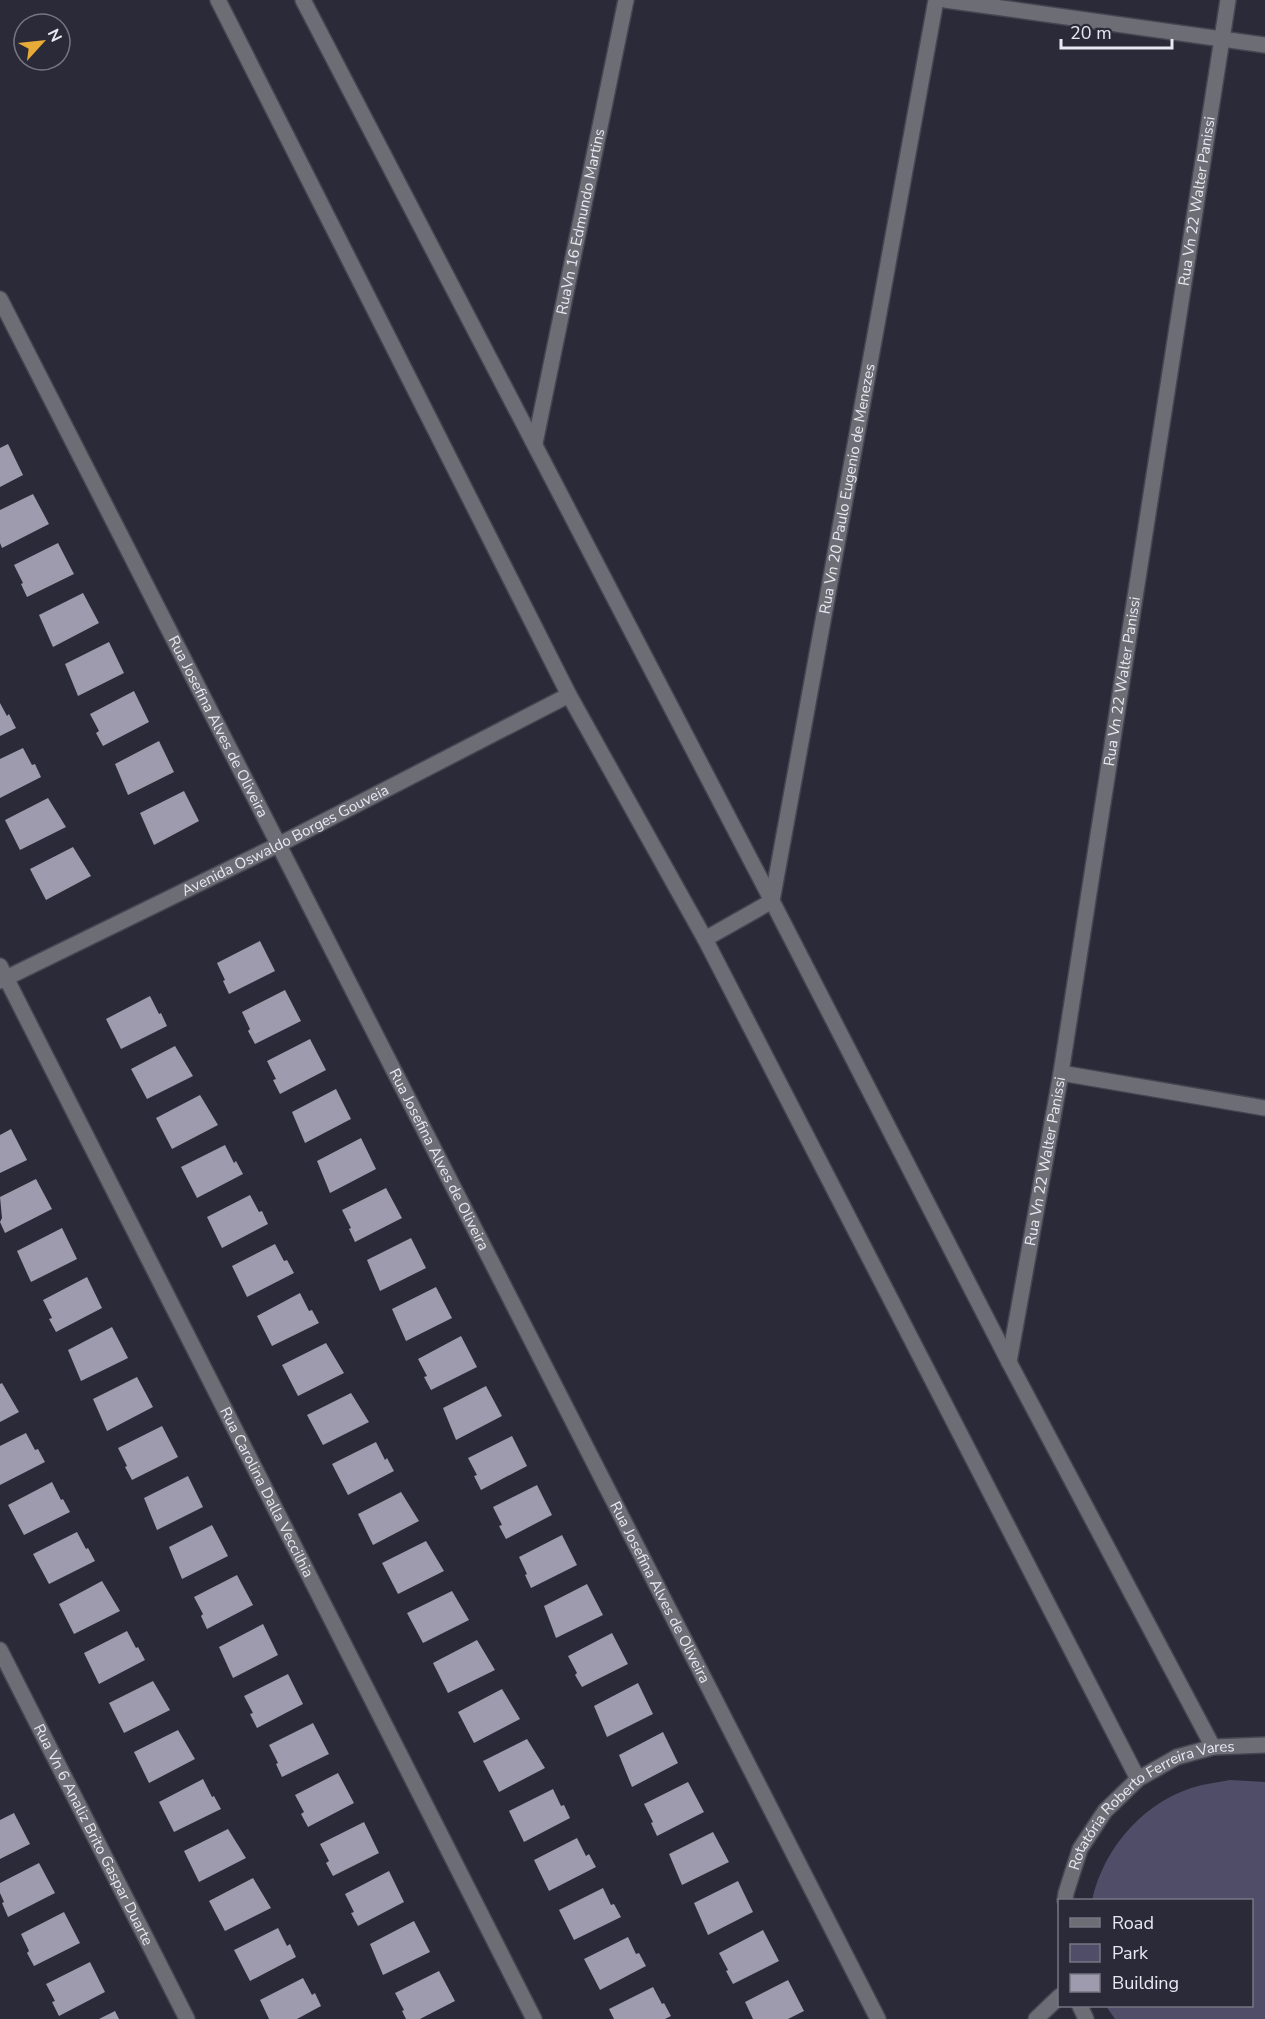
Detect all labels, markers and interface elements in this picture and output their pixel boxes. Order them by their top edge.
north arrow [12,12,72,72]
scale bar [1061,12,1172,50]
text: 20 m [1070,21,1112,45]
text: N [42,25,67,46]
street label: Rua Vn 22 Walter Panissi [1174,115,1220,287]
street label: RuaVn 16 Edmundo Martins [552,127,609,316]
street label: Rua Vn 20 Paulo Eugenio de Menezes [814,362,880,616]
street label: Rua Vn 22 Walter Panissi [1099,595,1145,768]
street label: Rua Josefina Alves de Oliveira [163,632,273,821]
street label: Avenida Oswaldo Borges Gouveia [178,780,392,901]
street label: Rua Josefina Alves de Oliveira [384,1065,494,1254]
street label: Rua Vn 22 Walter Panissi [1020,1075,1070,1247]
street label: Rua Carolina Dalla Veccilhia [215,1403,318,1581]
street label: Rua Josefina Alves de Oliveira [605,1498,715,1687]
street label: Rua Vn 6 Analiz Brito Gaspar Duarte [29,1720,158,1949]
street label: Rotatória Roberto Ferreira Vares [1064,1736,1235,1873]
legend [1058,1899,1253,2007]
text: Road [1112,1911,1154,1935]
text: Park [1112,1941,1149,1965]
text: Building [1112,1971,1179,1995]

